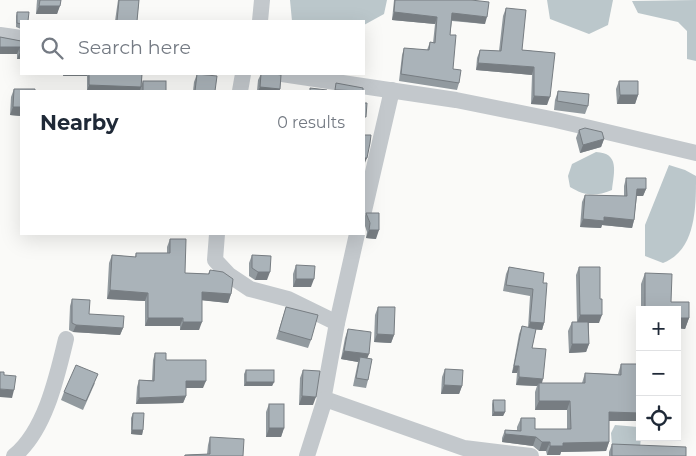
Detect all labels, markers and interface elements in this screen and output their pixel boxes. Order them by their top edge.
search box [20,20,365,75]
icon: search [38,34,66,62]
text: Search here [78,36,191,59]
text: Nearby [40,110,119,135]
text: 0 results [277,113,345,132]
map controls [636,306,681,441]
button: + [636,306,681,351]
button: − [636,351,681,396]
button: locate [636,396,681,441]

